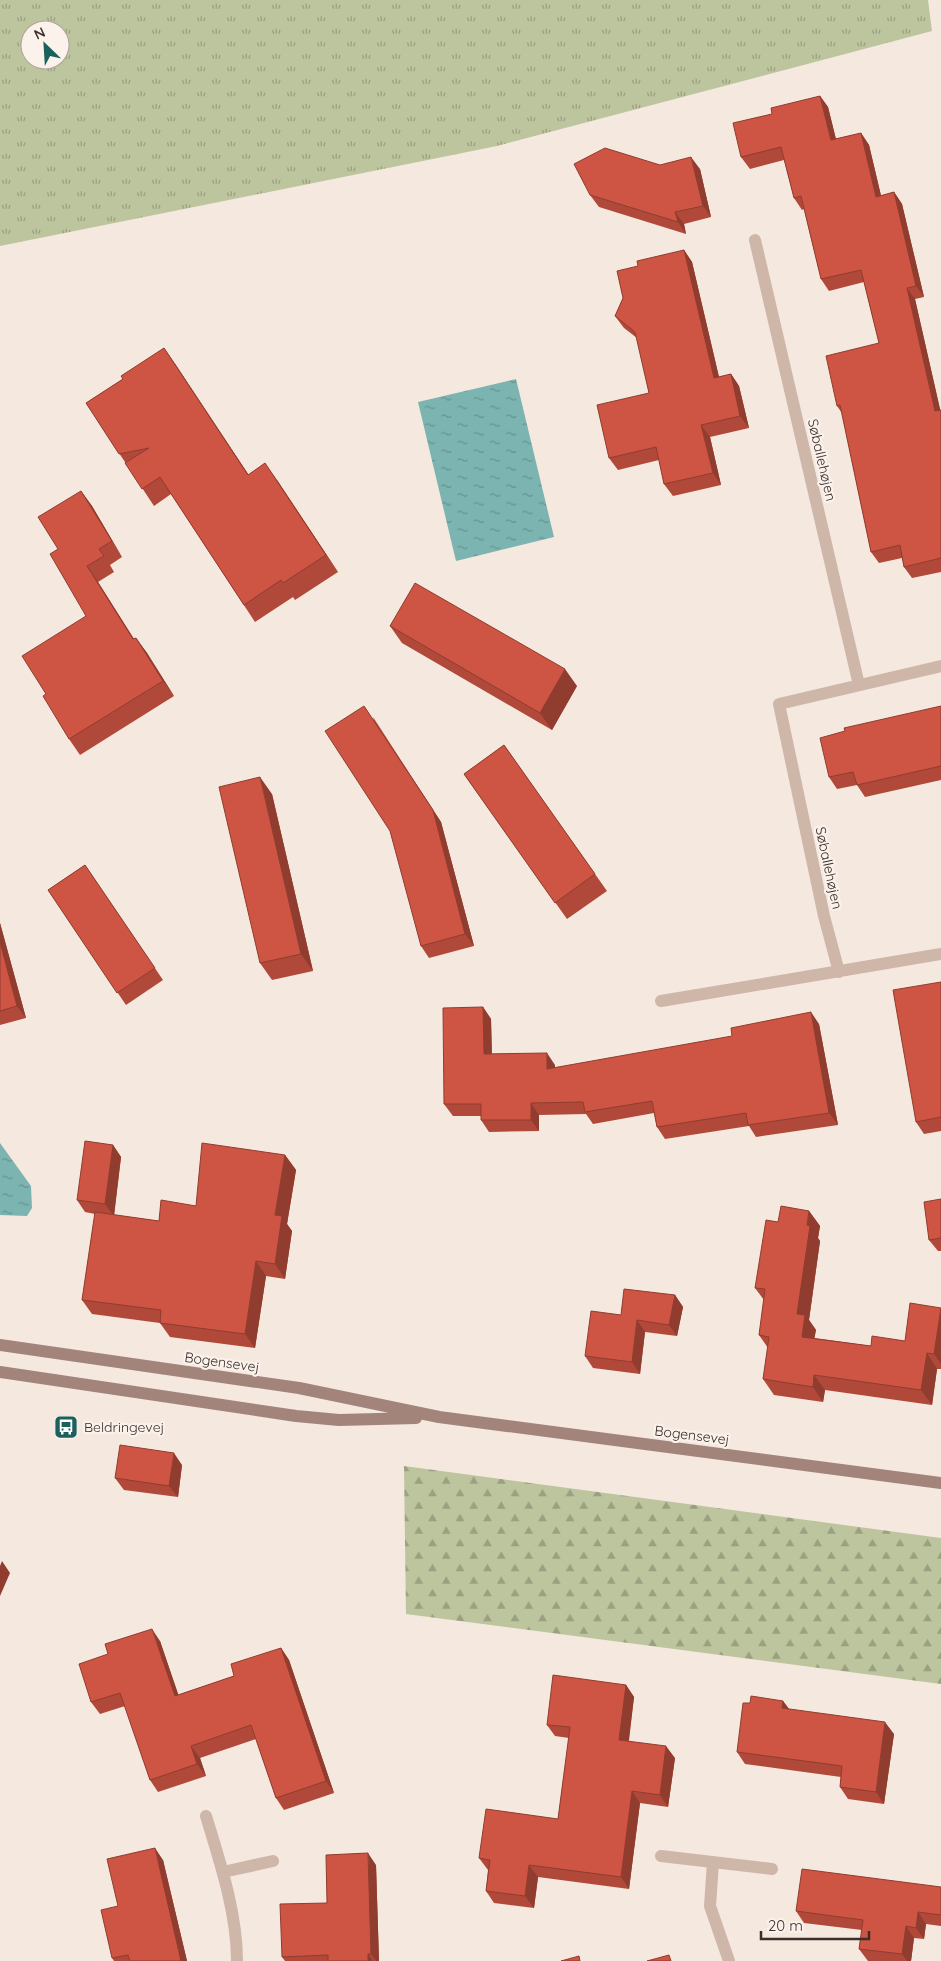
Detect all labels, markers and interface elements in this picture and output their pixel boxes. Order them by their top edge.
north arrow [20,20,70,70]
text: N [31,23,48,44]
street label: Søballehøjen [804,417,840,503]
street label: Søballehøjen [811,825,847,911]
street label: Bogensevej [183,1348,261,1376]
bus stop icon: Beldringevej [53,1414,79,1440]
place label: Beldringevej [84,1418,164,1436]
street label: Bogensevej [653,1421,731,1449]
scale bar [761,1908,868,1940]
text: 20 m [768,1916,803,1935]

